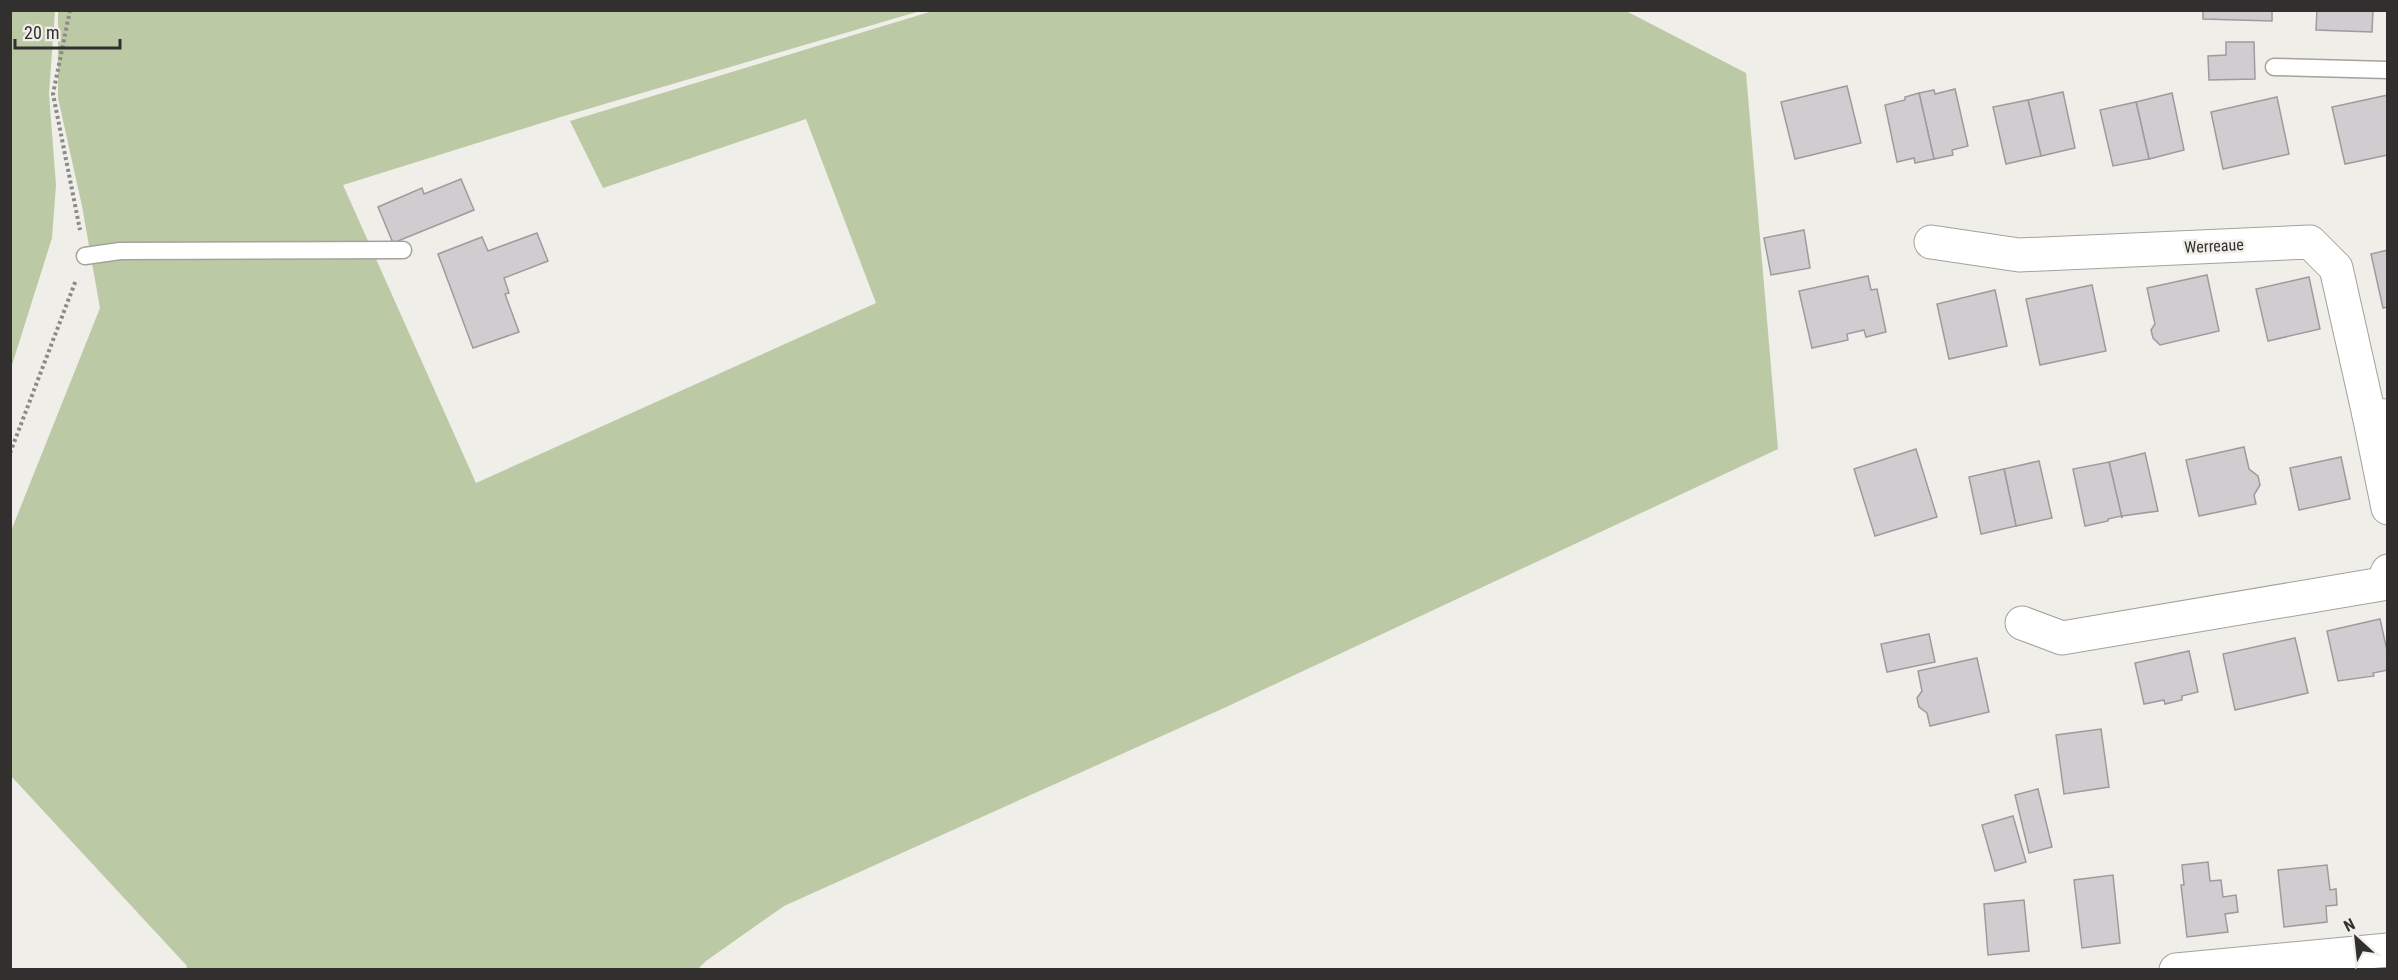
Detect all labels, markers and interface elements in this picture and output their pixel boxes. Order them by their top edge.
scale bar [15,12,120,50]
text: 20 m [24,22,59,43]
street label: Werreaue [2184,235,2244,257]
north arrow [2326,908,2386,968]
text: N [2341,914,2358,936]

